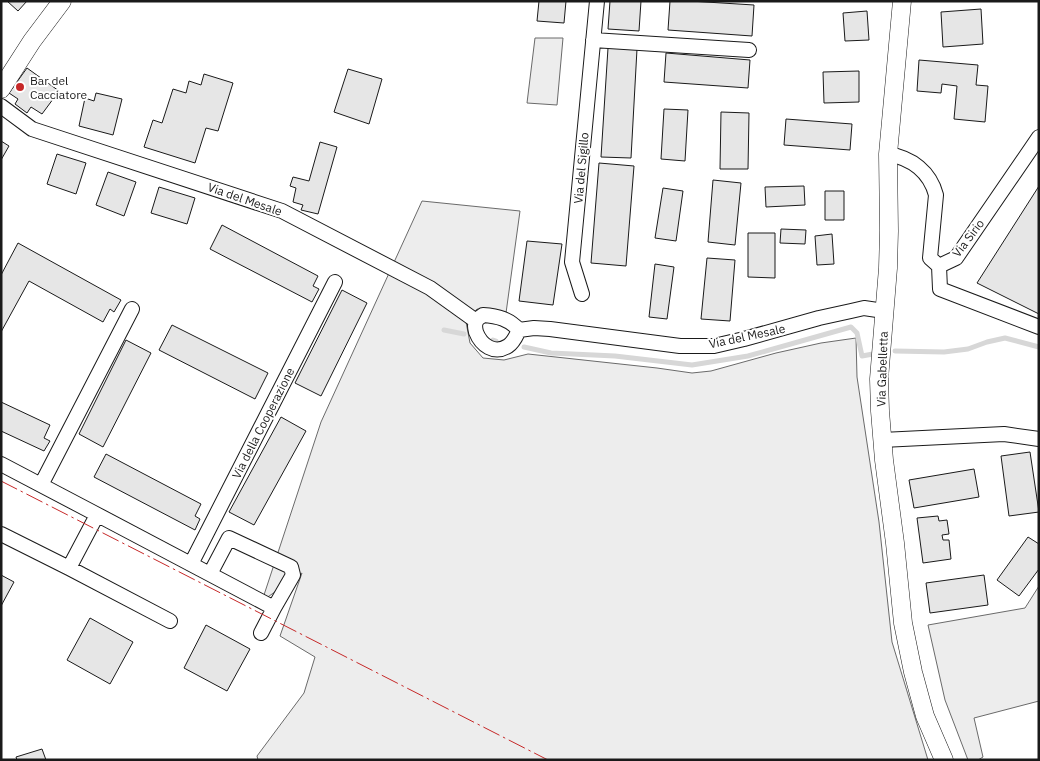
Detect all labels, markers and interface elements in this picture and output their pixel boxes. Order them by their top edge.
place label: Bar del Cacciatore [30,73,87,102]
marker: Bar del Cacciatore [14,81,26,93]
street label: Via del Sigillo [570,131,592,204]
street label: Via del Mesale [206,179,285,219]
street label: Via Sirio [949,216,987,260]
street label: Via del Mesale [707,321,787,351]
street label: Via Gabelletta [873,330,891,407]
street label: Via della Cooperazione [228,365,298,481]

